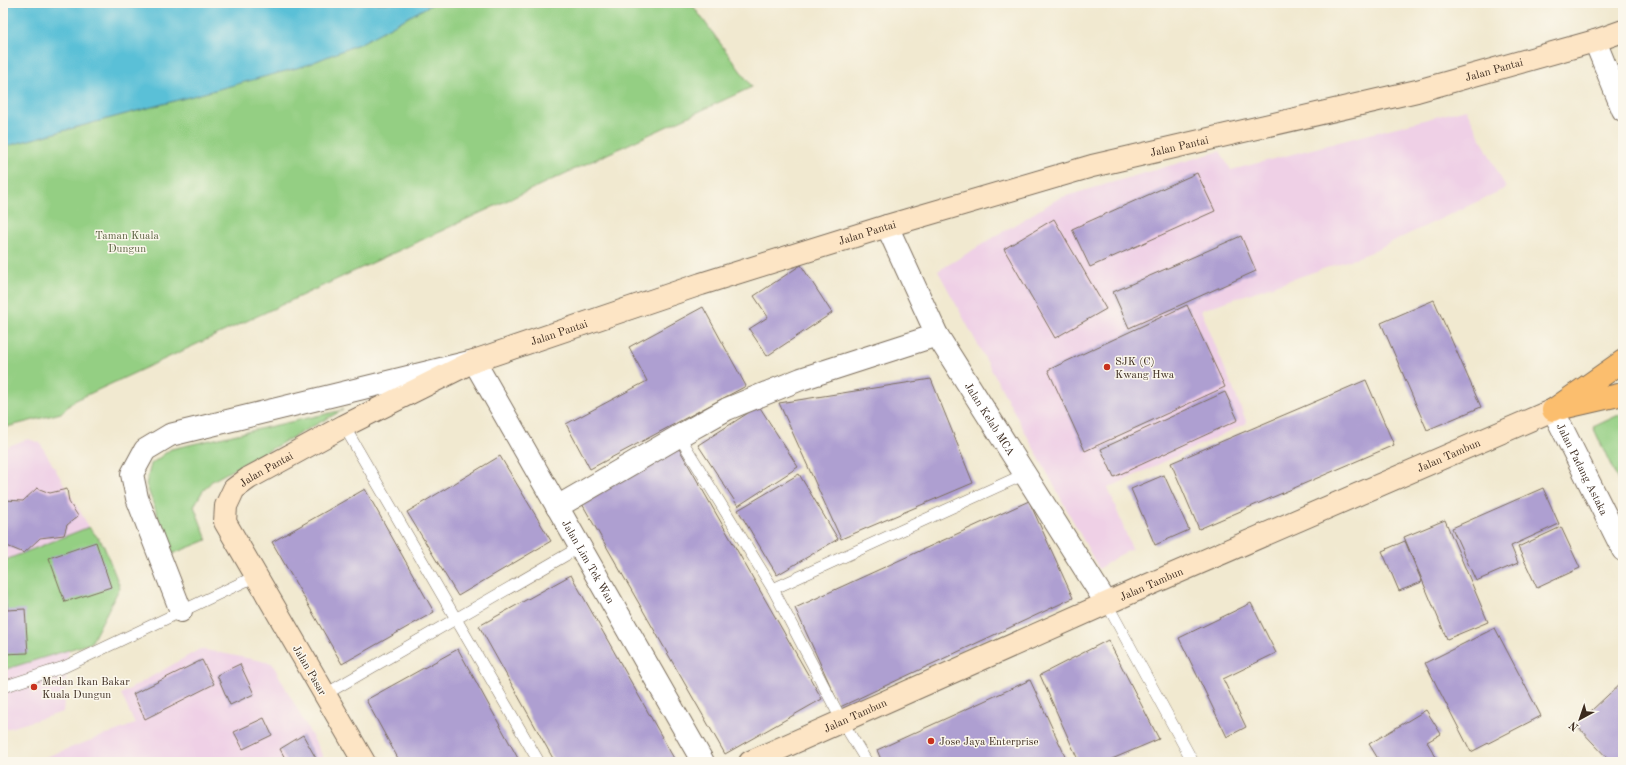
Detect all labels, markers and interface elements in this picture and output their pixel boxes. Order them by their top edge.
street label: Jalan Pantai [1464,57,1524,84]
street label: Jalan Pantai [1149,135,1210,159]
street label: Jalan Pantai [837,220,897,248]
park label: Taman Kuala Dungun [95,231,160,255]
street label: Jalan Pantai [529,319,589,348]
place label: SJK (C) Kwang Hwa [1115,357,1175,381]
marker: SJK (C) Kwang Hwa [1102,362,1112,372]
street label: Jalan Kelab MCA [962,381,1016,458]
street label: Jalan Padang Astaka [1554,422,1609,518]
street label: Jalan Tambun [1416,438,1483,475]
street label: Jalan Pantai [238,451,295,490]
street label: Jalan Lim Tek Wan [559,519,615,606]
street label: Jalan Tambun [1118,567,1185,604]
street label: Jalan Pasar [290,644,328,698]
place label: Medan Ikan Bakar Kuala Dungun [42,677,130,701]
marker: Medan Ikan Bakar Kuala Dungun [29,682,39,692]
street label: Jalan Tambun [822,698,889,735]
north arrow [1560,699,1600,739]
text: N [1567,718,1581,732]
marker: Jose Jaya Enterprise [926,736,936,746]
place label: Jose Jaya Enterprise [939,737,1038,748]

